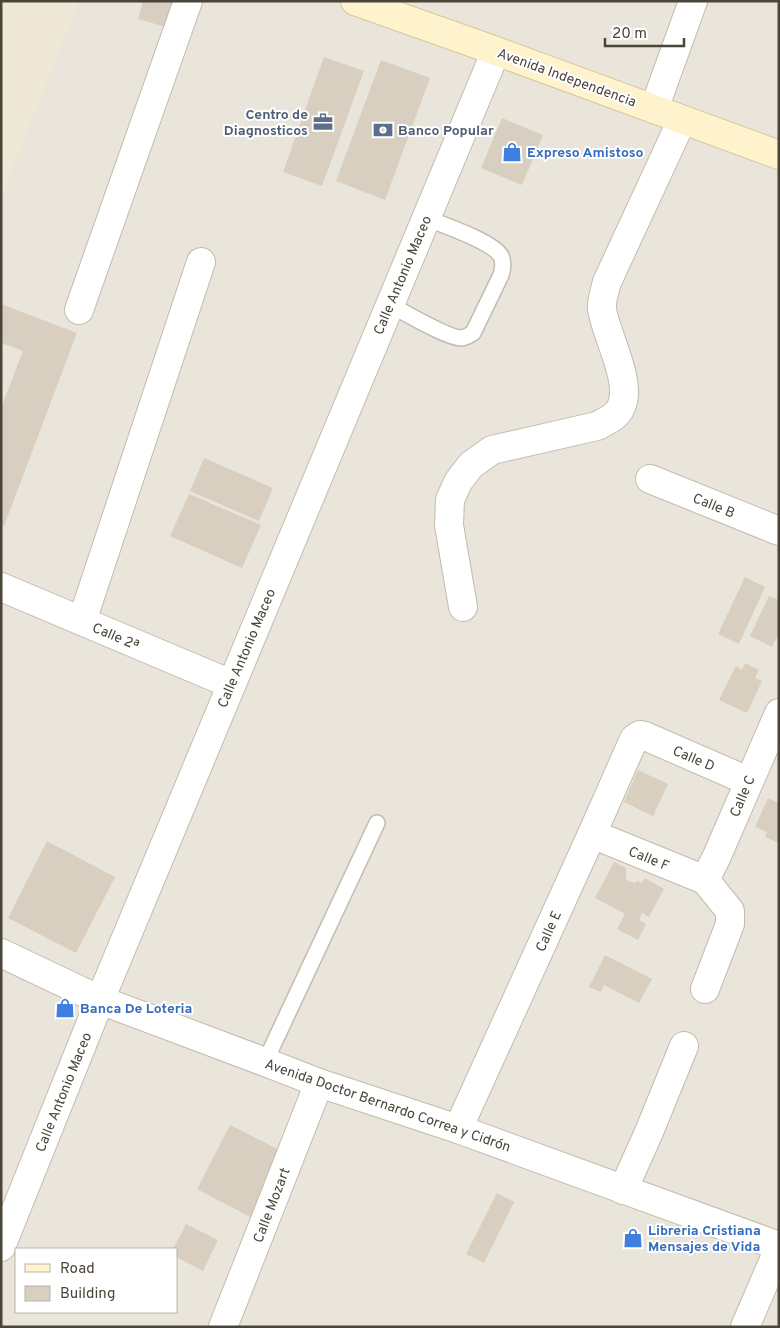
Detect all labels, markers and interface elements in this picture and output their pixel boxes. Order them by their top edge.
scale bar [605,15,684,47]
text: 20 m [612,25,647,44]
street label: Avenida Independencia [495,45,638,111]
place label: Centro de Diagnosticos [224,107,308,140]
office icon: Centro de Diagnosticos [312,111,334,133]
bank icon: Banco Popular [372,119,394,141]
place label: Banco Popular [398,123,494,140]
shop icon: Expreso Amistoso [501,141,523,163]
place label: Expreso Amistoso [527,145,644,162]
street label: Calle Antonio Maceo [371,213,436,338]
street label: Calle B [690,490,737,522]
street label: Calle Antonio Maceo [215,586,280,711]
street label: Calle 2ª [89,620,141,655]
street label: Calle D [670,743,717,776]
street label: Calle C [727,773,760,820]
street label: Calle F [626,844,671,875]
street label: Calle E [533,909,566,955]
shop icon: Banca De Loteria [54,997,76,1019]
place label: Banca De Loteria [80,1001,192,1018]
street label: Calle Antonio Maceo [33,1030,96,1155]
street label: Avenida Doctor Bernardo Correa y Cidrón [262,1056,513,1157]
street label: Calle Mozart [250,1166,295,1246]
place label: Libreria Cristiana Mensajes de Vida [648,1223,761,1256]
shop icon: Libreria Cristiana Mensajes de Vida [622,1227,644,1249]
legend [15,1248,178,1313]
text: Road [60,1260,95,1279]
text: Building [60,1285,115,1304]

